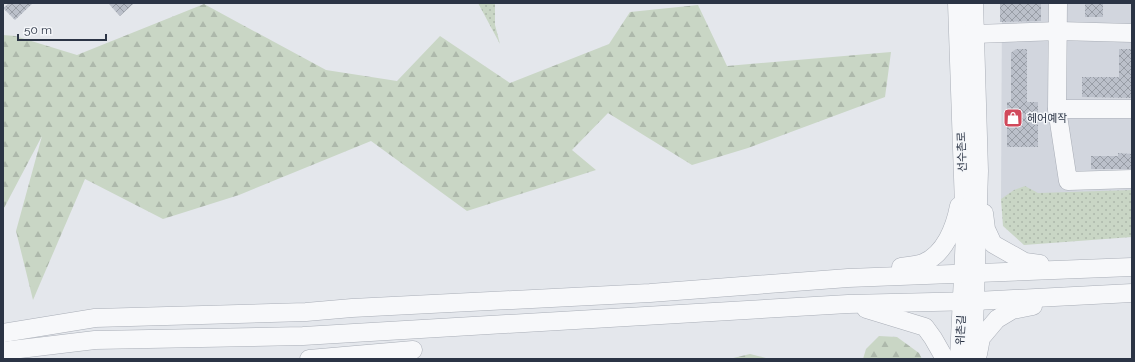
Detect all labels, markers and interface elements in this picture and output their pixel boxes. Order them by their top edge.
scale bar [18,16,106,42]
text: 50 m [24,23,52,37]
shop icon: 헤어예작 [1002,107,1024,129]
place label: 헤어예작 [1027,112,1067,125]
street label: 선수촌로 [955,132,969,172]
street label: 위촌길 [954,314,968,346]

